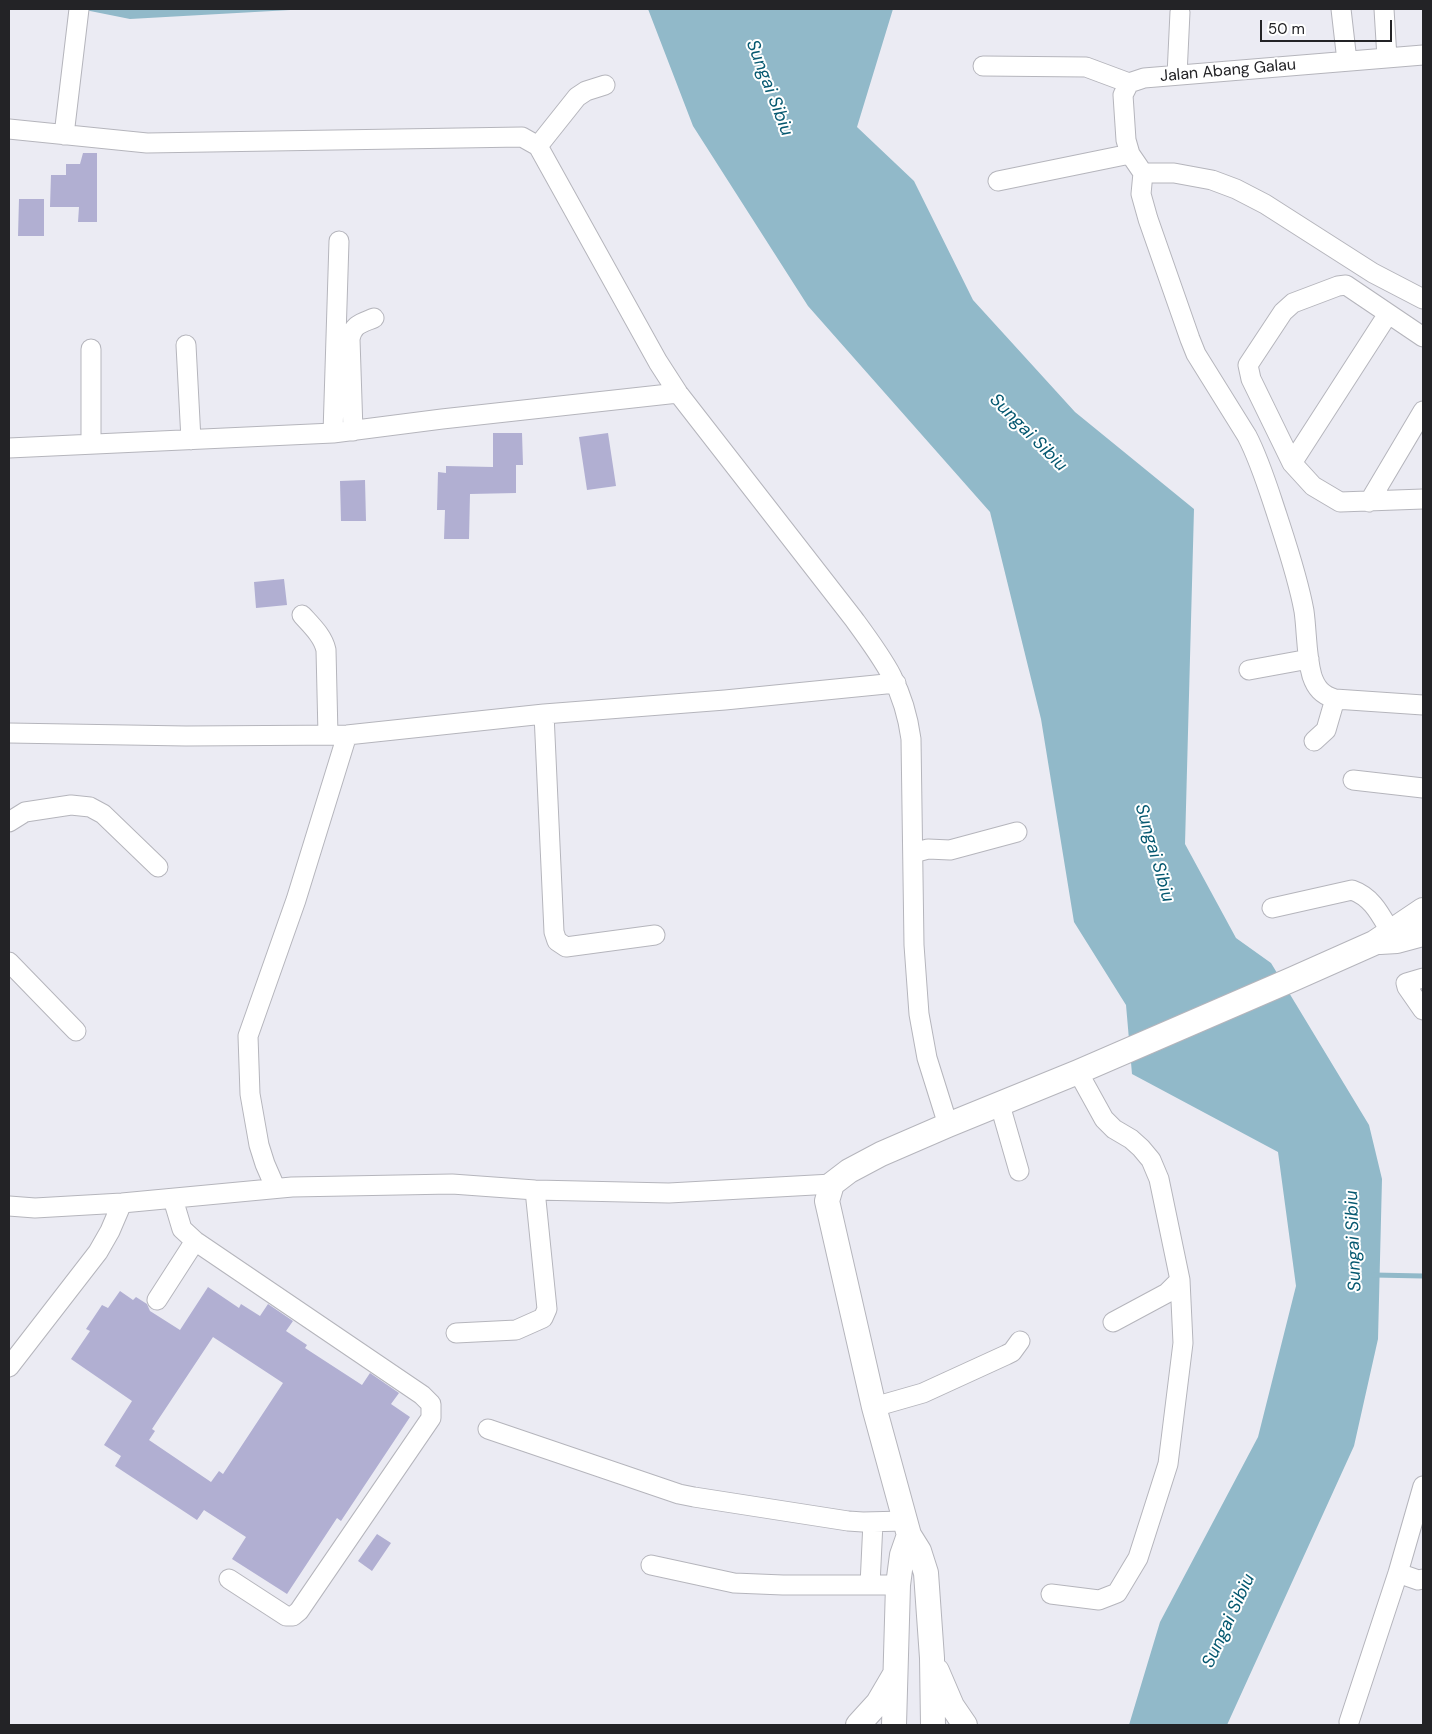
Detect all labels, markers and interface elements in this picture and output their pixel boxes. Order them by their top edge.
scale bar [1262,10,1394,42]
text: 50 m [1268,19,1305,39]
water label: Sungai Sibiu [741,37,797,139]
street label: Jalan Abang Galau [1159,55,1297,87]
water label: Sungai Sibiu [985,390,1071,476]
water label: Sungai Sibiu [1130,801,1178,905]
water label: Sungai Sibiu [1341,1190,1367,1292]
water label: Sungai Sibiu [1198,1571,1260,1671]

